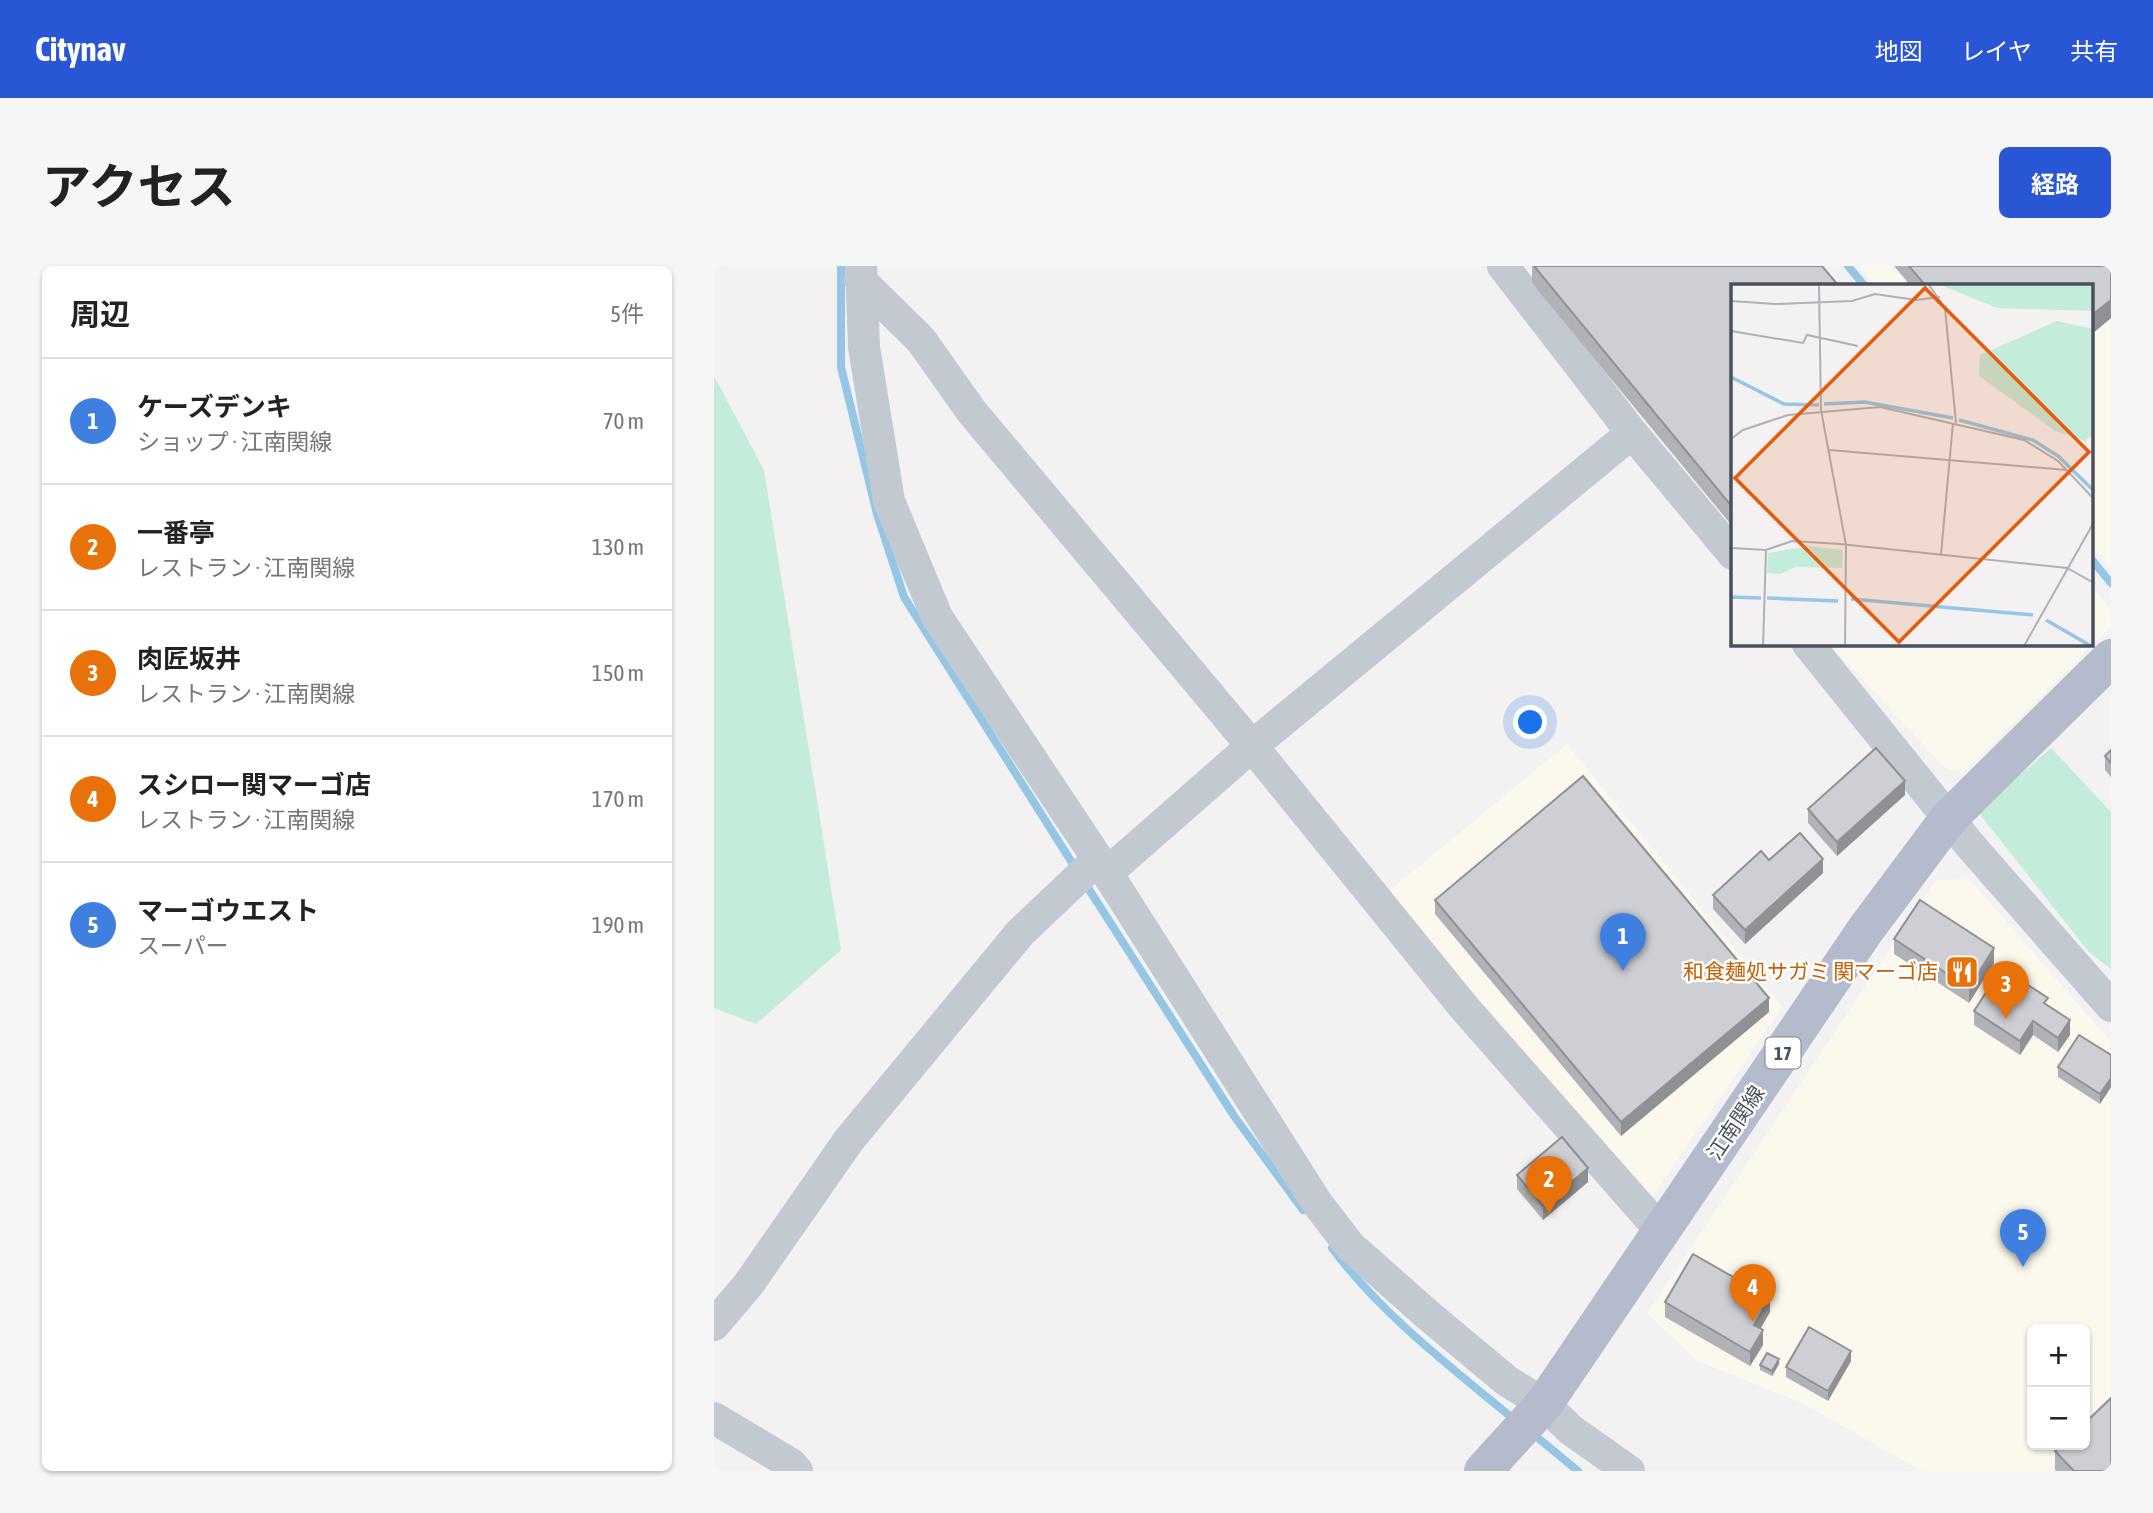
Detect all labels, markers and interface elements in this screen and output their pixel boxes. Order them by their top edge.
text: Citynav [35,30,126,68]
text: 地図 [1875,38,1923,65]
text: レイヤ [1961,38,2032,65]
text: 共有 [2070,38,2118,65]
button: 経路 [1999,147,2111,218]
text: アクセス [42,158,236,214]
inset map [1731,284,2094,646]
text: 周辺 [70,297,130,331]
text: 5件 [610,301,644,327]
text: ケーズデンキ [137,392,292,422]
text: 1 [88,408,98,434]
text: 70 m [603,408,644,434]
text: ショップ · 江南関線 [137,429,332,455]
text: 一番亭 [137,518,215,548]
text: 2 [88,534,98,560]
text: 130 m [592,534,644,560]
text: レストラン · 江南関線 [137,555,355,581]
text: 肉匠坂井 [137,644,241,674]
text: 3 [88,660,98,686]
text: 150 m [592,660,644,686]
text: レストラン · 江南関線 [137,681,355,707]
your location [1513,705,1547,739]
text: スシロー関マーゴ店 [137,770,371,800]
text: 4 [88,786,98,812]
text: 170 m [592,786,644,812]
text: レストラン · 江南関線 [137,807,355,833]
text: マーゴウエスト [137,896,319,926]
text: 5 [88,912,98,938]
text: 190 m [592,912,644,938]
pin: 1 [1600,913,1646,971]
text: スーパー [137,933,229,959]
restaurant icon: 和食麺処サガミ 関マーゴ店 [1943,953,1981,991]
place label: 和食麺処サガミ 関マーゴ店 [1683,959,1938,983]
pin: 3 [1983,961,2029,1019]
road number: 17 [1766,1038,1800,1068]
street label: 江南関線 [1702,1081,1769,1164]
pin: 2 [1526,1156,1572,1214]
pin: 5 [2000,1209,2046,1267]
pin: 4 [1730,1264,1776,1322]
map controls [2027,1324,2090,1450]
button: + [2027,1324,2090,1387]
button: − [2027,1387,2090,1450]

